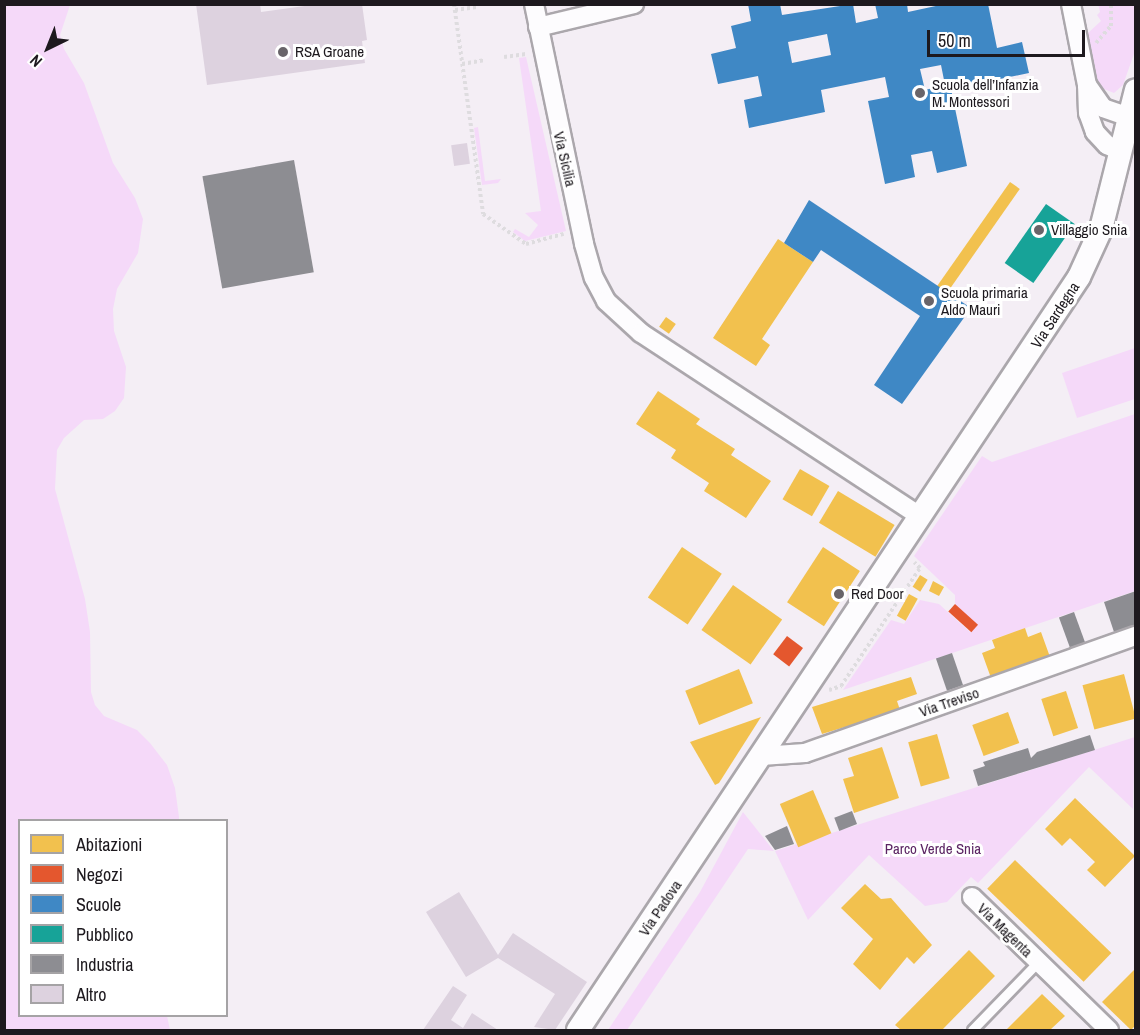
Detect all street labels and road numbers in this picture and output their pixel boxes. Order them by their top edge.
street label: Via Sicilia [550,130,580,188]
street label: Via Sardegna [1027,279,1083,351]
street label: Via Treviso [917,683,981,721]
street label: Via Padova [635,877,685,939]
street label: Via Magenta [974,899,1036,961]

